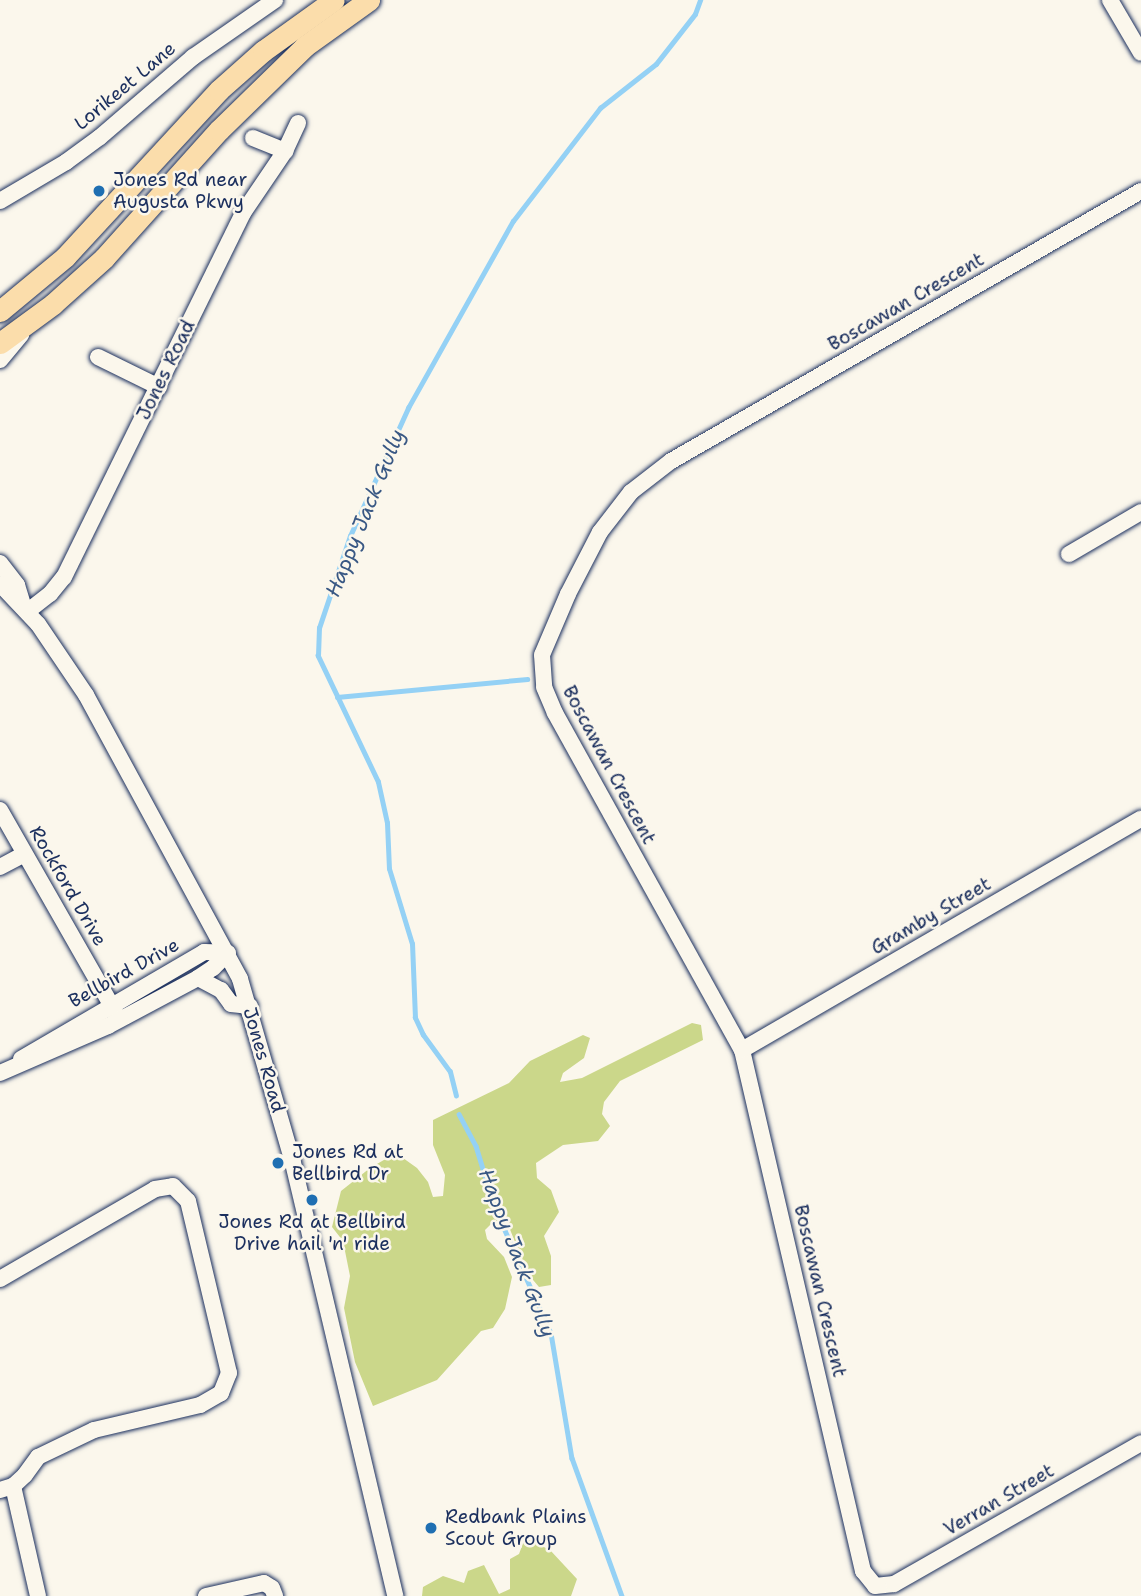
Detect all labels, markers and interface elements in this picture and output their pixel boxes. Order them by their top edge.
street label: Lorikeet Lane [70,37,180,135]
place label: Jones Rd near Augusta Pkwy [113,169,247,213]
marker: Jones Rd near Augusta Pkwy [91,183,107,199]
street label: Boscawan Crescent [824,248,988,356]
street label: Jones Road [132,316,200,424]
water label: Happy Jack Gully [320,425,410,601]
street label: Boscawan Crescent [558,682,660,848]
street label: Rockford Drive [24,822,112,950]
street label: Gramby Street [867,872,995,960]
street label: Bellbird Drive [65,933,183,1013]
street label: Jones Road [238,1005,290,1115]
place label: Jones Rd at Bellbird Dr [292,1141,404,1185]
marker: Jones Rd at Bellbird Dr [270,1155,286,1171]
water label: Happy Jack Gully [473,1165,561,1341]
marker: Jones Rd at Bellbird Drive hail 'n' ride [304,1192,320,1208]
street label: Boscawan Crescent [789,1203,851,1379]
place label: Jones Rd at Bellbird Drive hail 'n' ride [218,1211,406,1255]
street label: Verran Street [940,1459,1058,1541]
place label: Redbank Plains Scout Group [445,1506,587,1550]
marker: Redbank Plains Scout Group [423,1520,439,1536]

